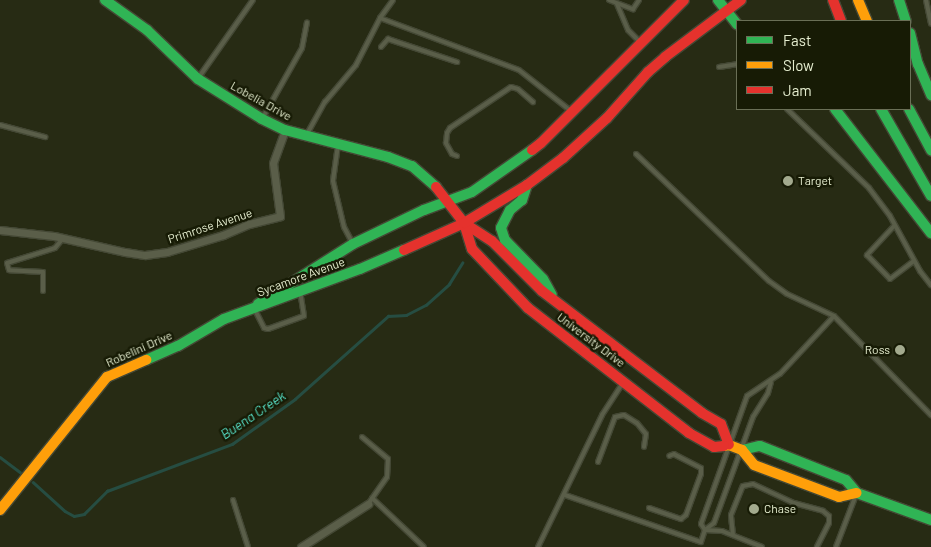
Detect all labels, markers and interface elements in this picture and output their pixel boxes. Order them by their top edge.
legend [736,20,911,110]
text: Fast [783,31,811,49]
text: Slow [783,56,814,74]
street label: Lobelia Drive [228,78,294,124]
text: Jam [783,81,812,99]
place label: Target [798,174,832,188]
marker: Target [782,175,794,187]
street label: Primrose Avenue [166,206,254,246]
street label: Sycamore Avenue [255,254,347,300]
street label: University Drive [554,310,628,370]
street label: Robelini Drive [104,328,174,370]
place label: Ross [865,343,890,357]
marker: Ross [894,344,906,356]
water label: Buena Creek [217,387,289,443]
place label: Chase [764,502,796,516]
marker: Chase [748,503,760,515]

